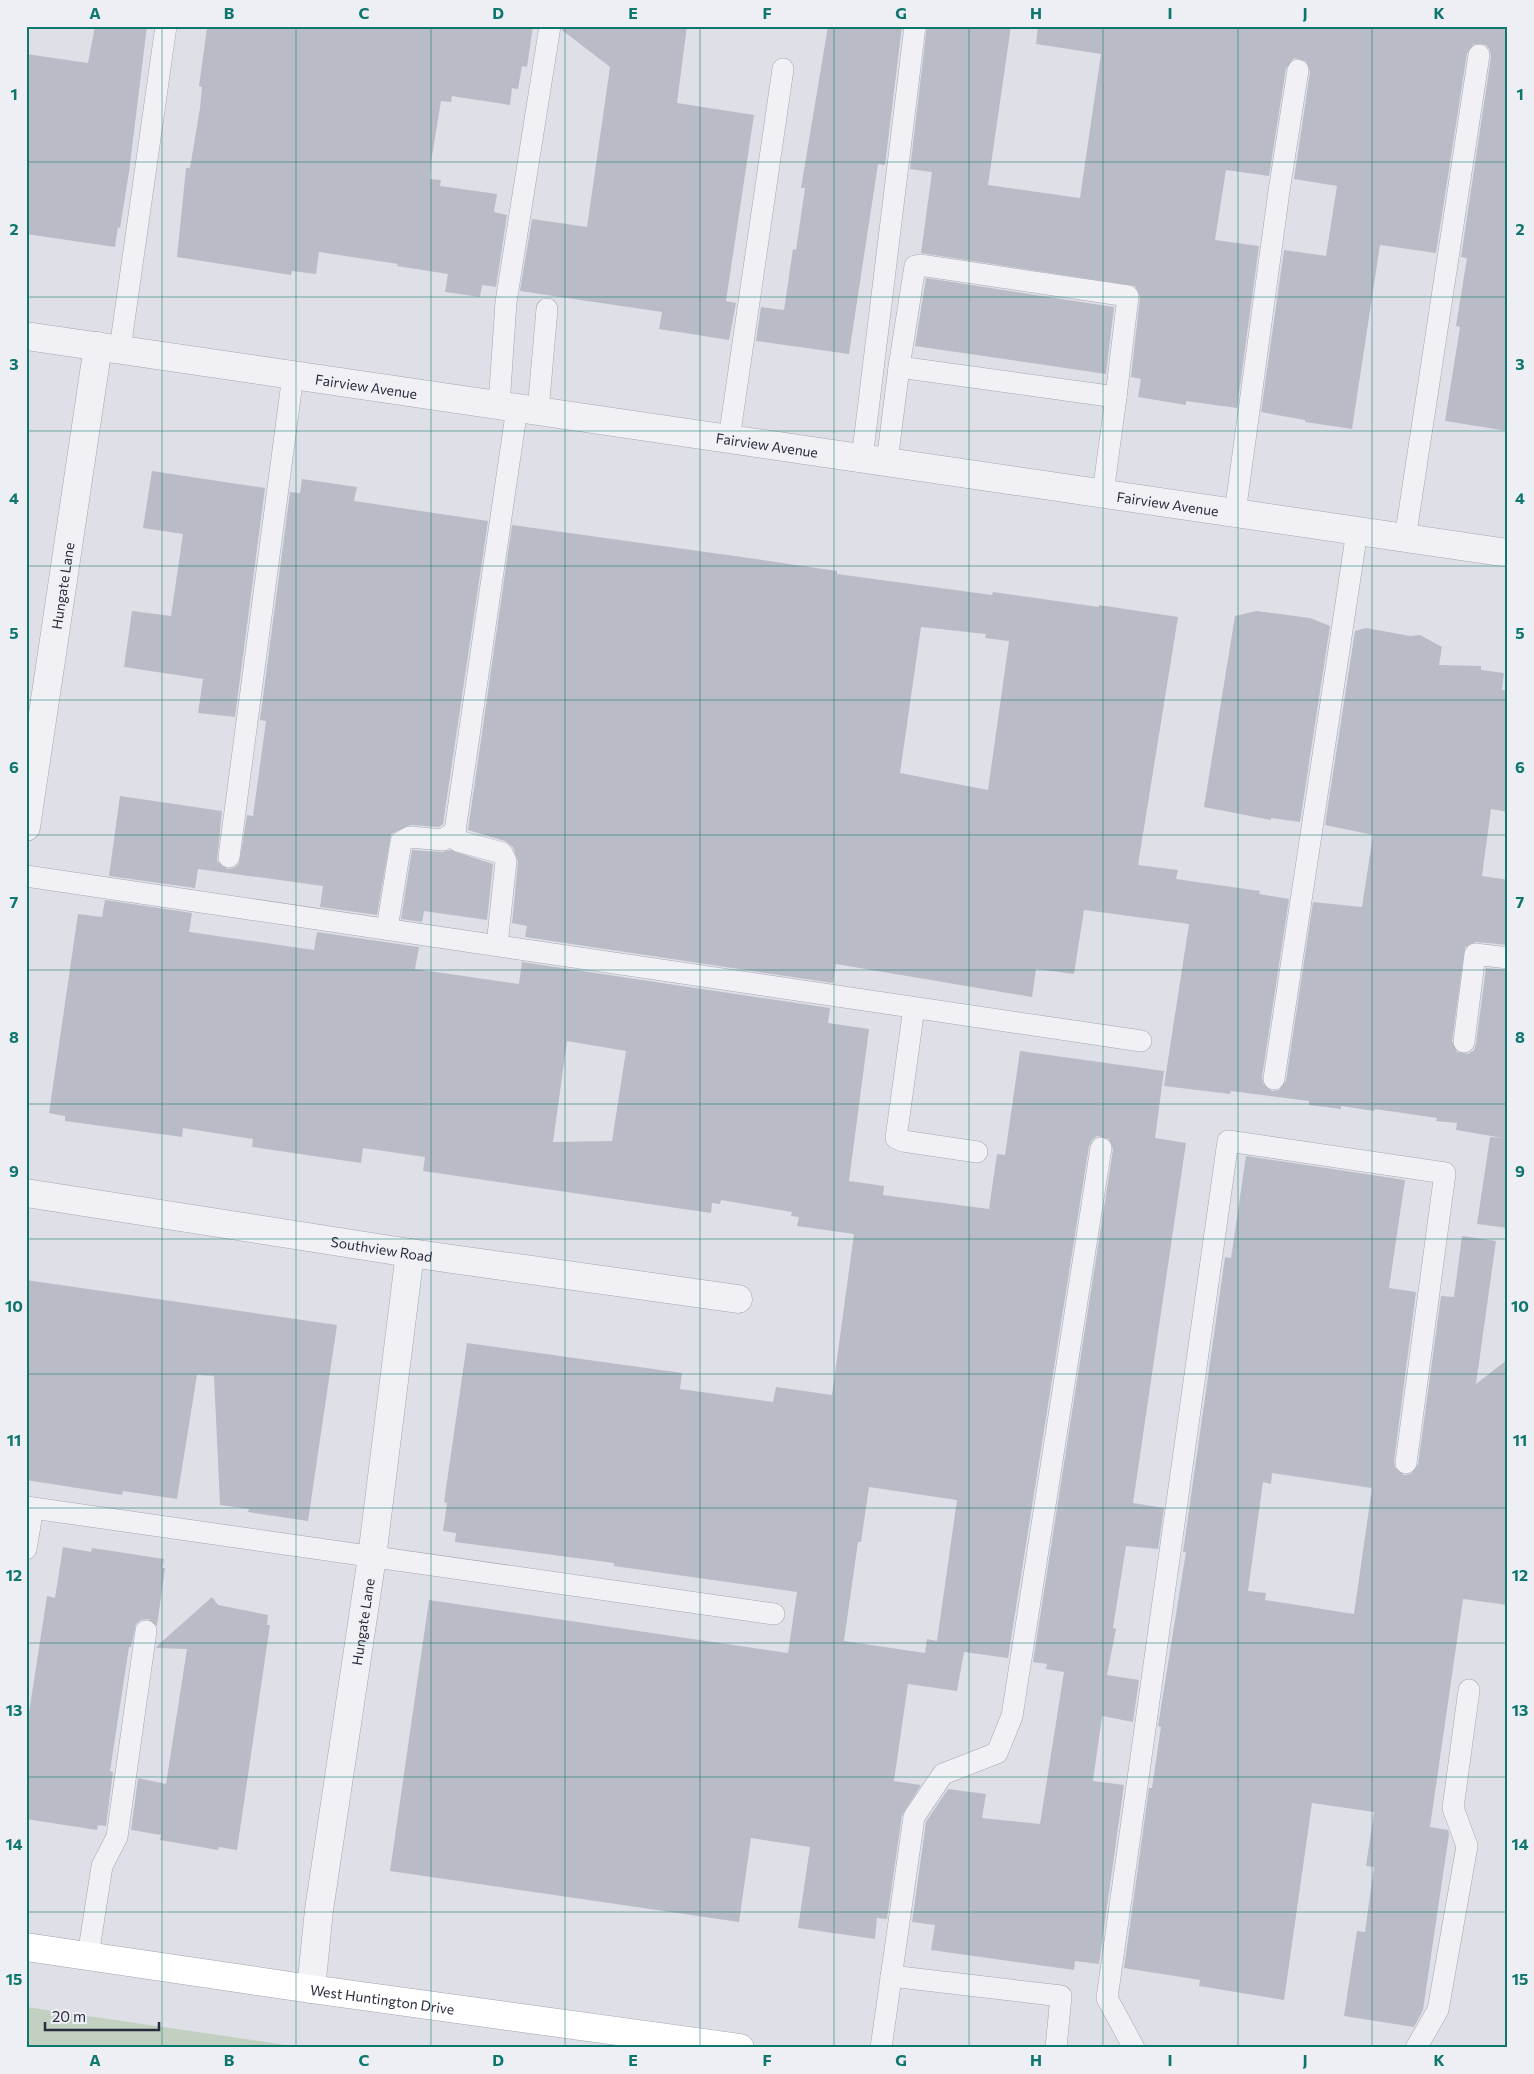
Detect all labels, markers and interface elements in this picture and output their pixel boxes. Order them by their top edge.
text: A [89,3,101,22]
text: B [224,3,235,22]
text: C [359,3,370,22]
text: D [492,3,504,22]
text: E [628,3,638,22]
text: F [762,3,772,22]
text: G [895,3,907,22]
text: H [1030,3,1042,22]
text: I [1167,3,1173,22]
text: J [1302,3,1308,22]
text: K [1433,3,1445,22]
text: 1 [10,84,18,103]
text: 1 [1516,84,1524,103]
text: 2 [9,219,19,238]
text: 2 [1515,219,1525,238]
text: 3 [9,354,19,373]
text: 3 [1515,354,1525,373]
street label: Fairview Avenue [314,370,419,402]
street label: Fairview Avenue [715,429,819,460]
street label: Fairview Avenue [1116,487,1220,519]
text: 4 [9,488,19,507]
text: 4 [1515,488,1525,507]
street label: Hungate Lane [47,541,77,630]
text: 5 [9,623,19,642]
text: 5 [1515,623,1525,642]
text: 6 [9,757,19,776]
text: 6 [1515,757,1525,776]
text: 7 [10,892,19,911]
text: 7 [1516,892,1525,911]
text: 8 [9,1027,19,1046]
text: 8 [1515,1027,1525,1046]
text: 9 [9,1161,19,1180]
text: 9 [1515,1161,1525,1180]
street label: Southview Road [330,1232,434,1265]
text: 10 [5,1296,23,1315]
text: 10 [1511,1296,1529,1315]
text: 11 [7,1430,21,1449]
text: 11 [1513,1430,1527,1449]
text: 12 [6,1565,22,1584]
text: 12 [1512,1565,1528,1584]
street label: Hungate Lane [347,1577,377,1666]
text: 13 [6,1700,22,1719]
text: 13 [1512,1700,1528,1719]
text: 14 [5,1834,23,1853]
text: 14 [1511,1834,1529,1853]
text: 15 [6,1969,22,1988]
text: 15 [1512,1969,1528,1988]
street label: West Huntington Drive [309,1980,455,2017]
scale bar [45,1999,159,2031]
text: 20 m [52,2007,86,2025]
text: A [89,2050,101,2069]
text: B [224,2050,235,2069]
text: C [359,2050,370,2069]
text: D [492,2050,504,2069]
text: E [628,2050,638,2069]
text: F [762,2050,772,2069]
text: G [895,2050,907,2069]
text: H [1030,2050,1042,2069]
text: I [1167,2050,1173,2069]
text: J [1302,2050,1308,2069]
text: K [1433,2050,1445,2069]

